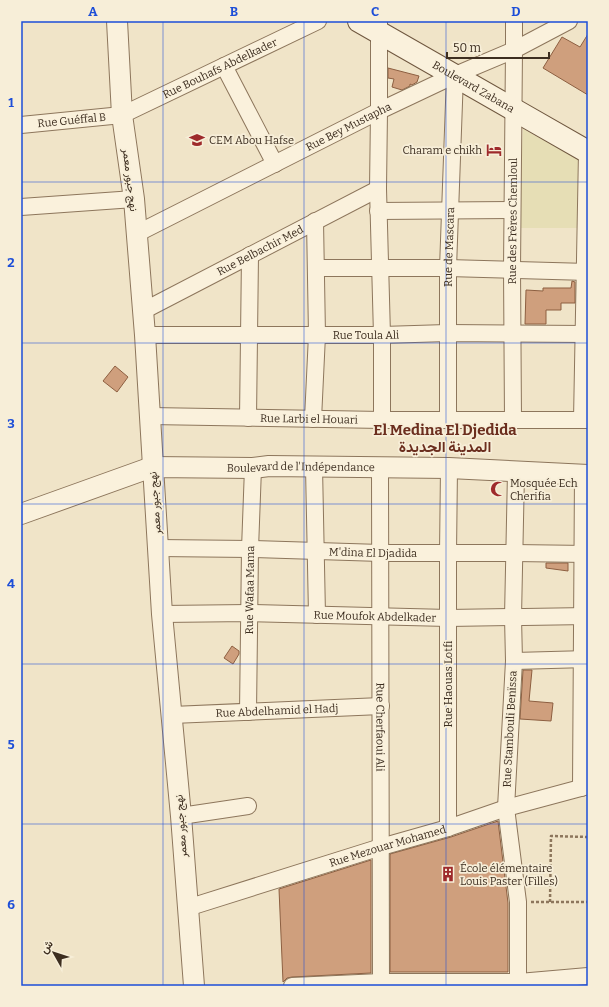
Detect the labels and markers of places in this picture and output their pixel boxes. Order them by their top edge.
school or university icon: CEM Abou Hafse [188,131,206,149]
place label: CEM Abou Hafse [209,134,294,147]
hotel icon: Charam e chikh [485,141,503,159]
place label: Charam e chikh [402,144,482,157]
place label: Mosquée Ech Cherifia [510,477,578,503]
mosque icon: Mosquée Ech Cherifia [489,480,507,498]
place label: École élémentaire Louis Paster (Filles) [460,861,558,888]
building icon: École élémentaire Louis Paster (Filles) [439,865,457,883]

